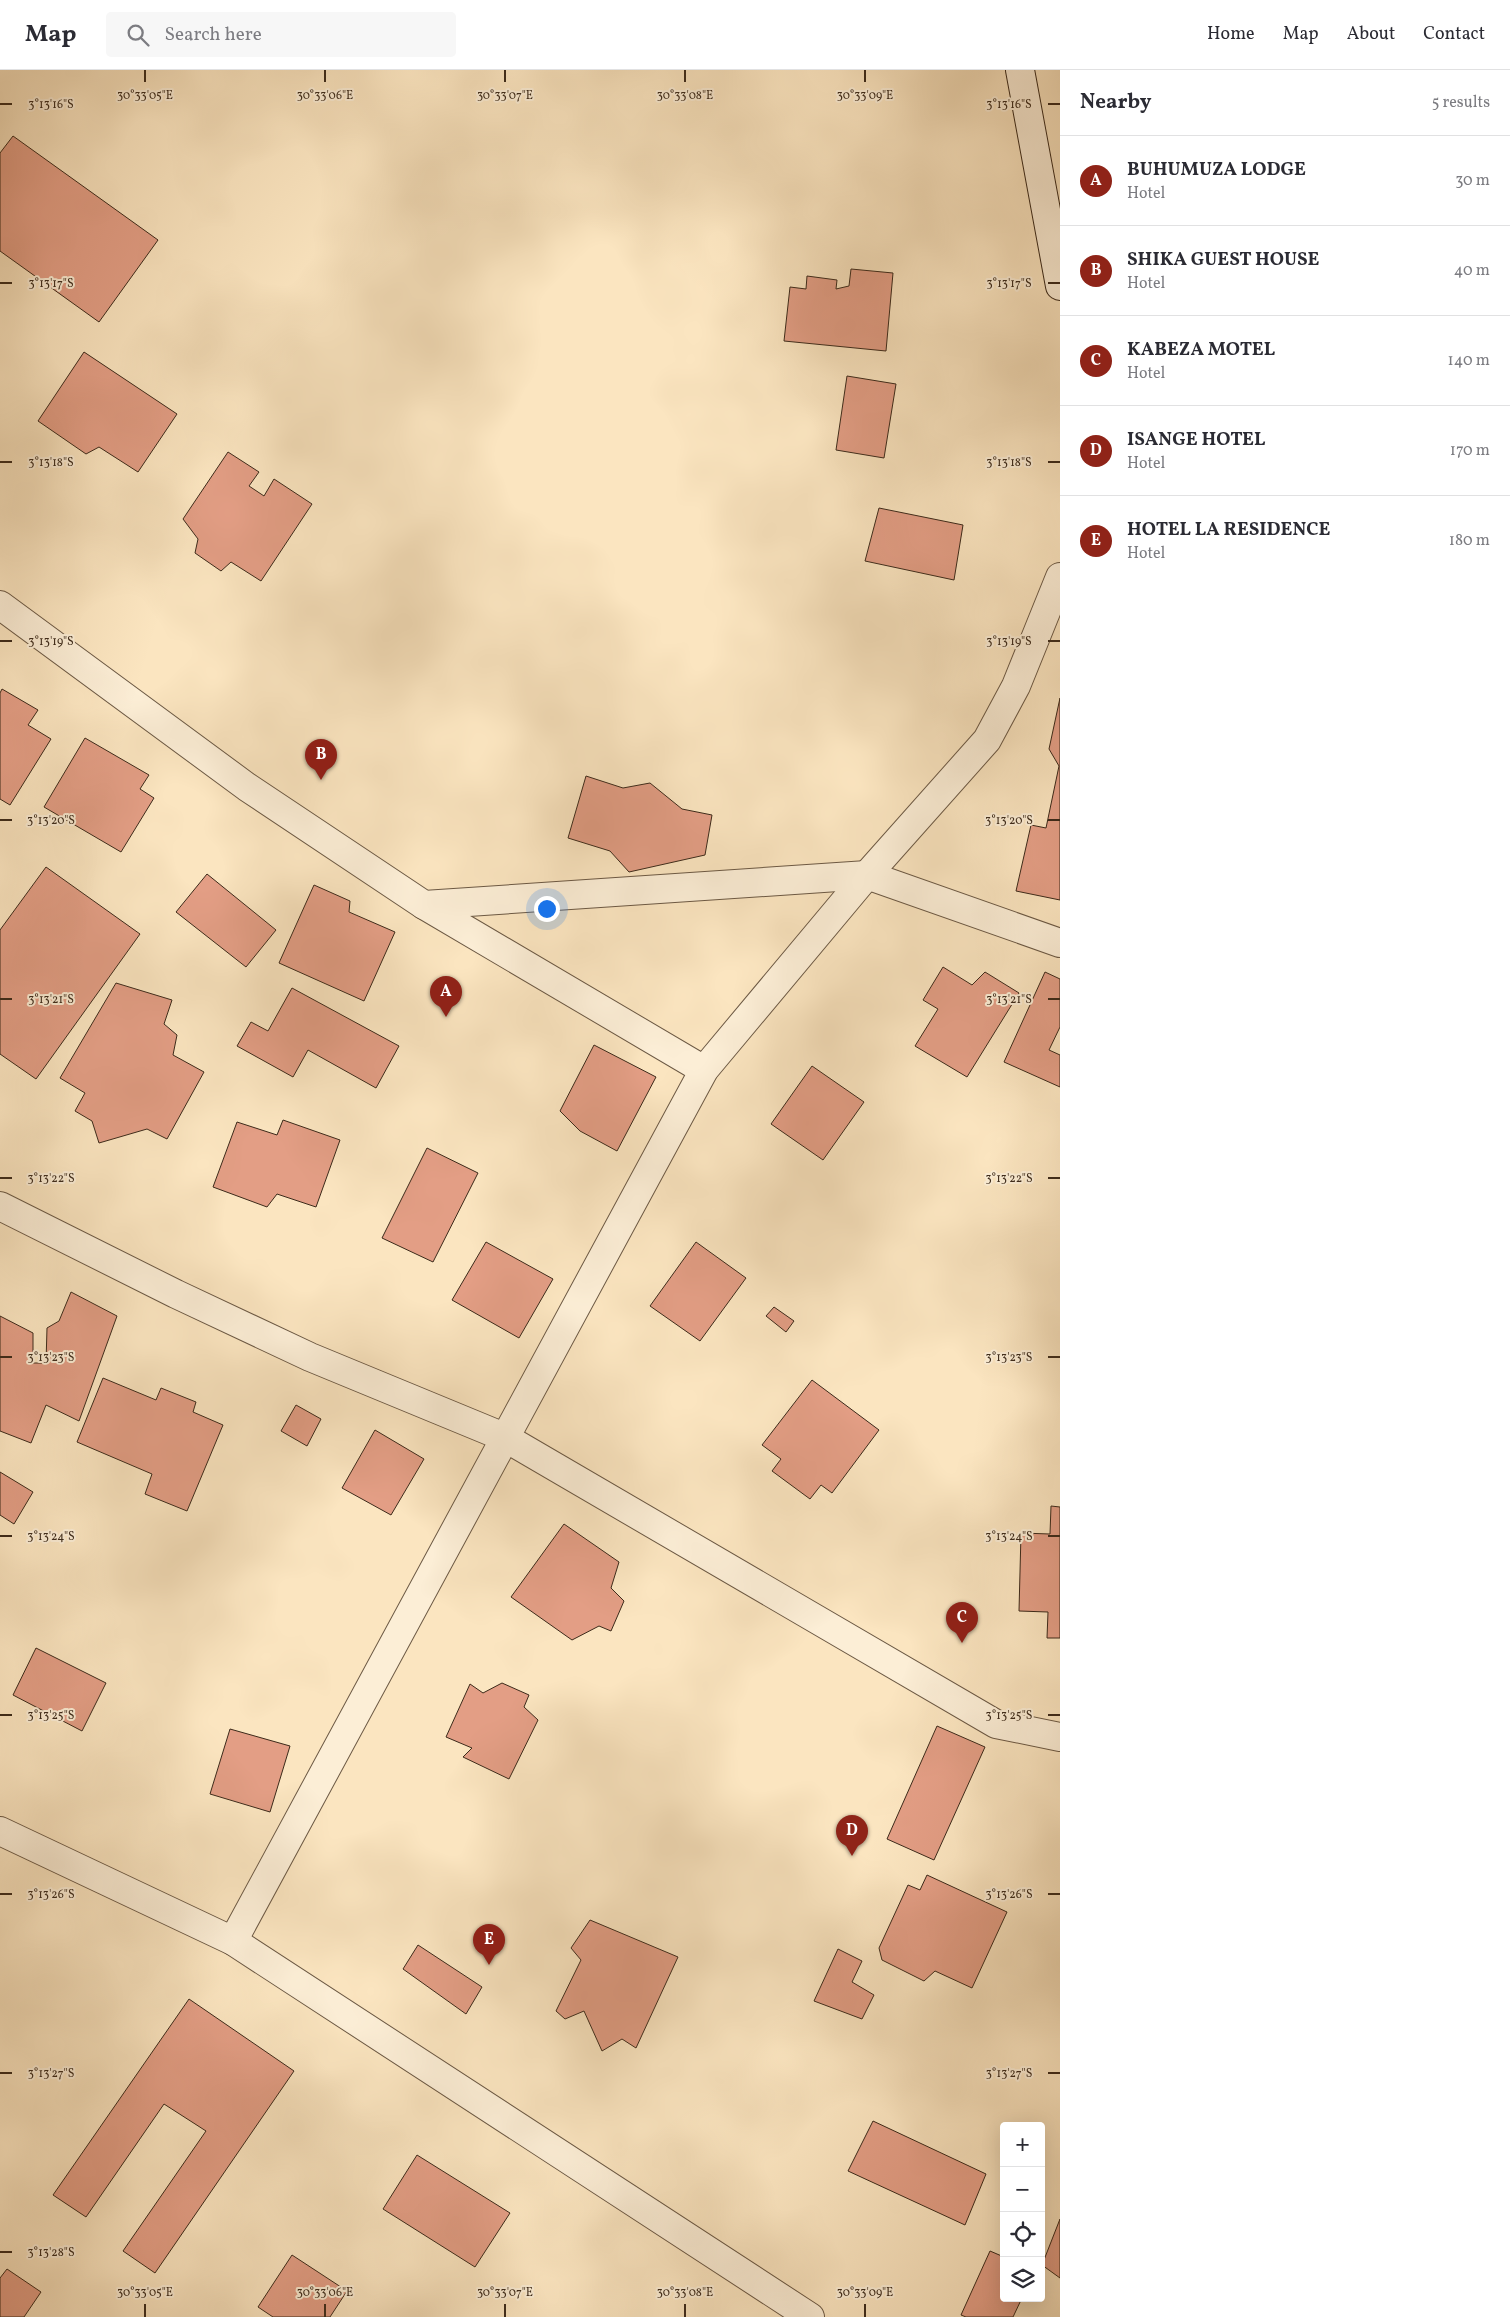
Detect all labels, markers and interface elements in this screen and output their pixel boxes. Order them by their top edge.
search box [106,12,456,57]
text: Map [25,18,76,52]
icon: search [124,21,152,49]
text: Search here [164,22,262,48]
text: Home [1207,22,1255,47]
text: Map [1283,22,1319,47]
text: About [1347,22,1395,47]
text: Contact [1423,22,1485,47]
text: 30°33'05"E [117,88,173,104]
text: 30°33'06"E [297,88,353,104]
text: 30°33'07"E [477,88,533,104]
text: 30°33'08"E [657,88,713,104]
text: 30°33'09"E [837,88,893,104]
text: Nearby [1080,88,1151,117]
text: 5 results [1432,92,1490,114]
text: 3°13'16"S [28,97,74,113]
text: 3°13'16"S [986,97,1032,113]
text: BUHUMUZA LODGE [1127,157,1306,183]
text: A [1090,170,1102,192]
text: 30 m [1455,170,1490,192]
text: Hotel [1127,183,1165,205]
text: SHIKA GUEST HOUSE [1127,247,1319,273]
text: B [1091,260,1101,282]
text: 40 m [1454,260,1490,282]
text: Hotel [1127,273,1165,295]
text: 3°13'17"S [28,276,74,292]
text: 3°13'17"S [986,276,1032,292]
text: KABEZA MOTEL [1127,337,1275,363]
text: C [1091,350,1101,372]
text: 140 m [1448,350,1490,372]
text: Hotel [1127,363,1165,385]
text: ISANGE HOTEL [1127,427,1265,453]
text: D [1090,440,1102,462]
text: 170 m [1450,440,1490,462]
text: Hotel [1127,453,1165,475]
text: 3°13'18"S [28,455,74,471]
text: 3°13'18"S [986,455,1032,471]
text: HOTEL LA RESIDENCE [1127,517,1330,543]
text: E [1091,530,1101,552]
text: 180 m [1449,530,1490,552]
text: Hotel [1127,543,1165,565]
text: 3°13'19"S [28,634,74,650]
text: 3°13'19"S [986,634,1032,650]
pin: B [305,739,337,780]
text: 3°13'20"S [27,813,75,829]
text: 3°13'20"S [985,813,1033,829]
your location [534,896,560,922]
pin: A [430,976,462,1017]
text: 3°13'21"S [28,992,74,1008]
text: 3°13'21"S [986,992,1032,1008]
text: 3°13'22"S [27,1171,75,1187]
text: 3°13'22"S [985,1171,1033,1187]
text: 3°13'23"S [28,1350,74,1366]
text: 3°13'23"S [986,1350,1032,1366]
text: 3°13'24"S [27,1529,75,1545]
text: 3°13'24"S [985,1529,1033,1545]
pin: C [946,1602,978,1643]
text: 3°13'25"S [28,1708,74,1724]
text: 3°13'25"S [986,1708,1032,1724]
pin: D [836,1815,868,1856]
text: 3°13'26"S [27,1887,75,1903]
text: 3°13'26"S [985,1887,1033,1903]
pin: E [473,1924,505,1965]
text: 3°13'27"S [28,2066,74,2082]
text: 3°13'27"S [986,2066,1032,2082]
map controls [1000,2122,1045,2302]
button: + [1000,2122,1045,2167]
button: − [1000,2167,1045,2212]
button: locate [1000,2212,1045,2257]
text: 3°13'28"S [27,2245,75,2261]
button: layers [1000,2257,1045,2302]
text: 30°33'05"E [117,2285,173,2301]
text: 30°33'06"E [297,2285,353,2301]
text: 30°33'07"E [477,2285,533,2301]
text: 30°33'08"E [657,2285,713,2301]
text: 30°33'09"E [837,2285,893,2301]

